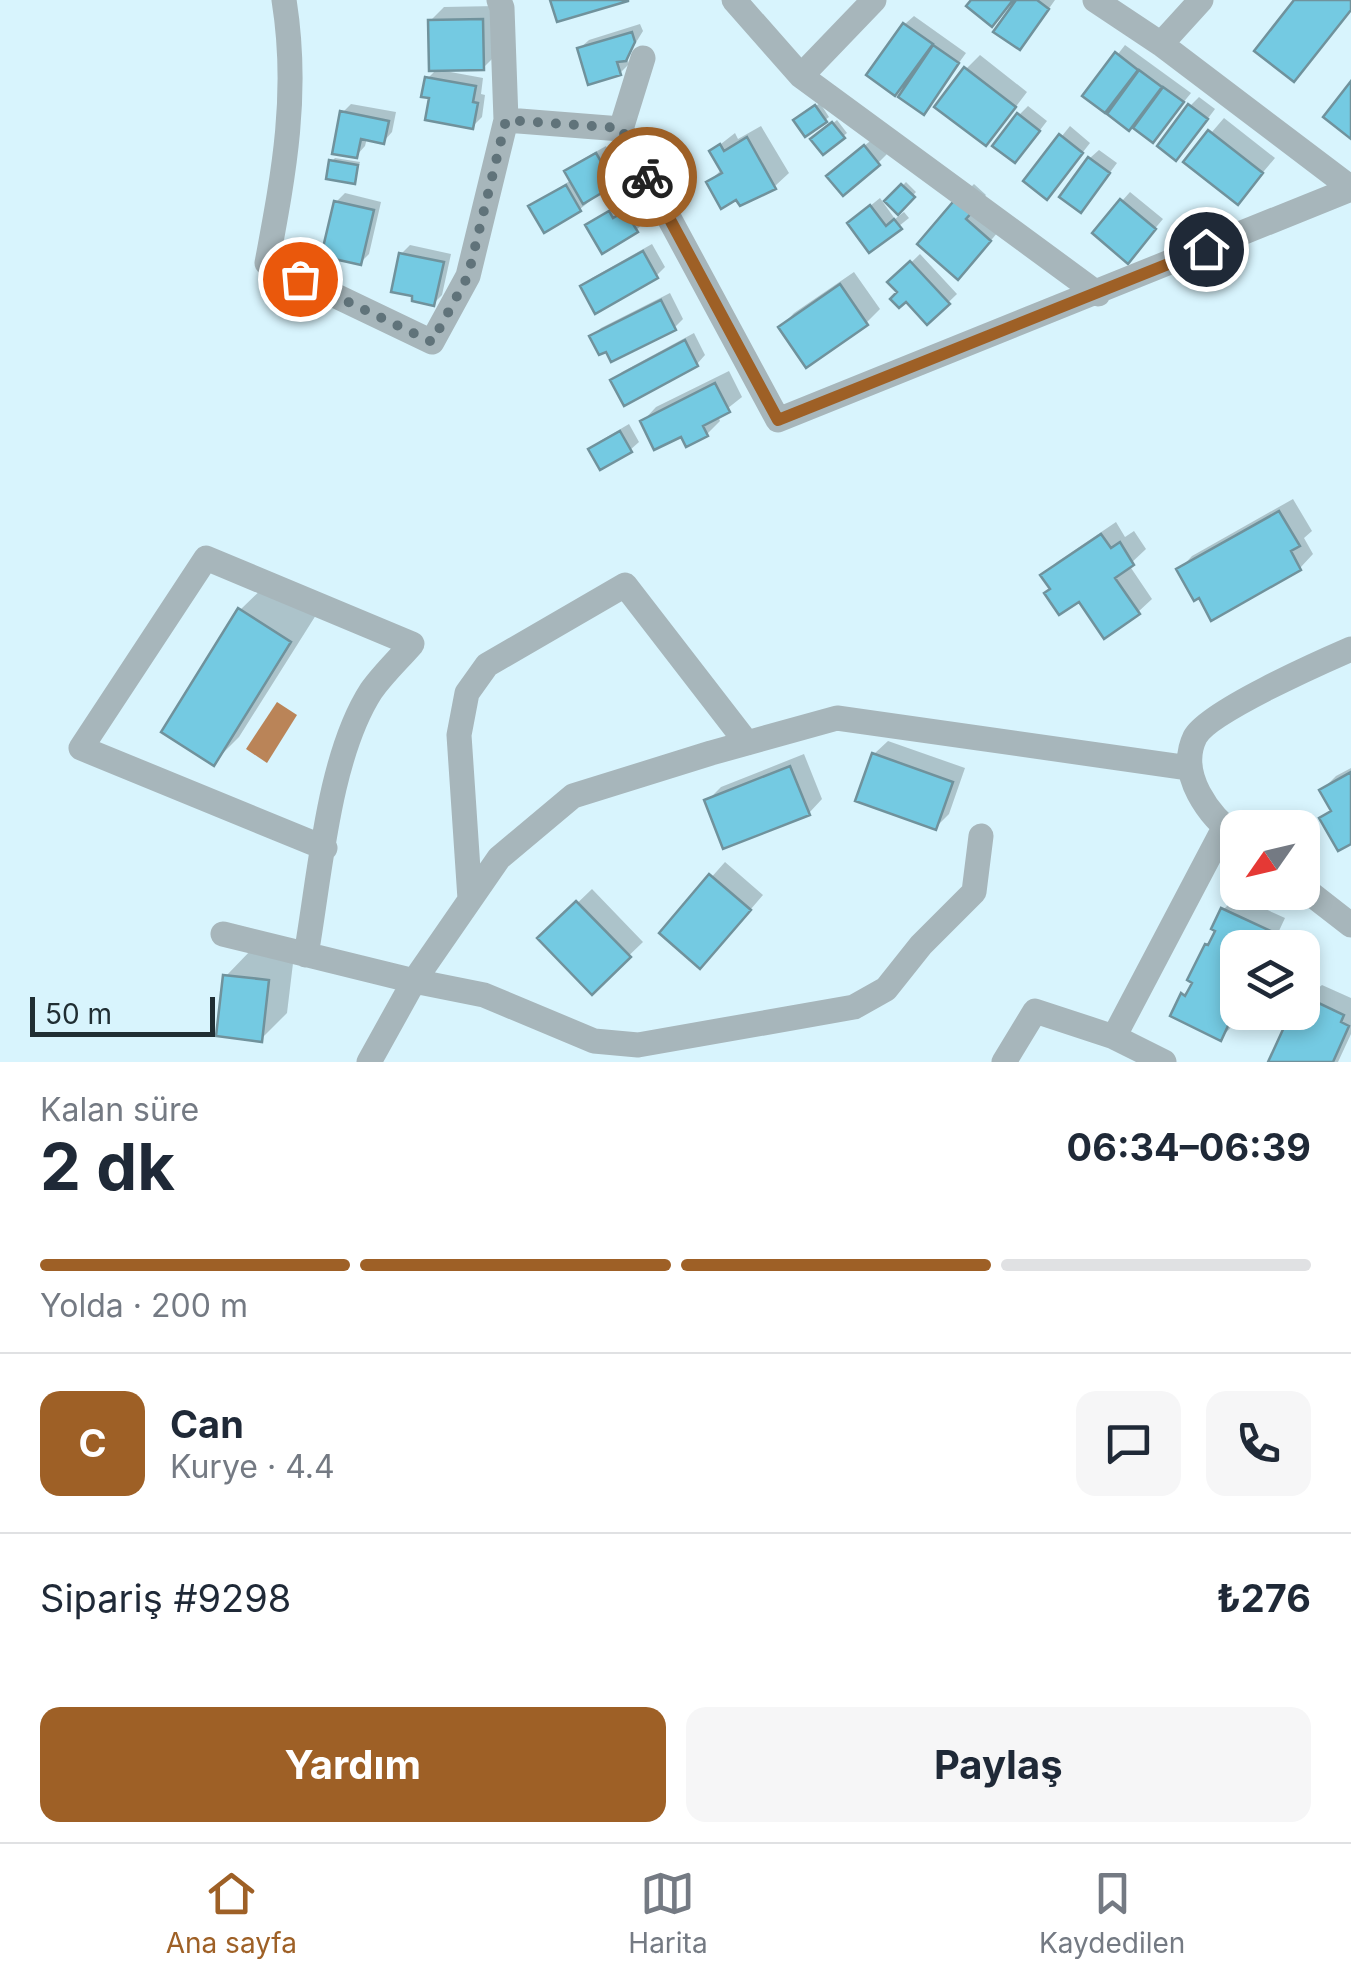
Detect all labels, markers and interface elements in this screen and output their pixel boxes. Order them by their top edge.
courier [597,127,697,227]
icon: bike [620,150,675,205]
pin [1164,207,1249,292]
icon: home [1179,222,1234,277]
pin [258,237,343,322]
icon: bag [273,252,328,307]
north arrow [1220,810,1320,910]
map controls [1220,810,1320,1030]
button: layers [1220,930,1320,1030]
scale bar [30,992,215,1036]
text: 50 m [45,997,112,1031]
text: Kalan süre [40,1090,199,1129]
text: 06:34–06:39 [1067,1124,1311,1170]
text: 2 dk [40,1127,175,1206]
text: Yolda · 200 m [40,1286,248,1325]
button: chat [1076,1391,1181,1496]
button: phone [1206,1391,1311,1496]
text: Can [170,1401,244,1447]
text: C [78,1420,107,1466]
text: Kurye · 4.4 [170,1447,335,1486]
text: Sipariş #9298 [40,1575,291,1621]
text: ₺276 [1216,1575,1311,1621]
button: Yardım [40,1707,666,1822]
button: Paylaş [686,1707,1311,1822]
tab: Ana sayfa [166,1866,297,1960]
tab: Harita [628,1866,708,1960]
tab: Kaydedilen [1039,1866,1185,1960]

